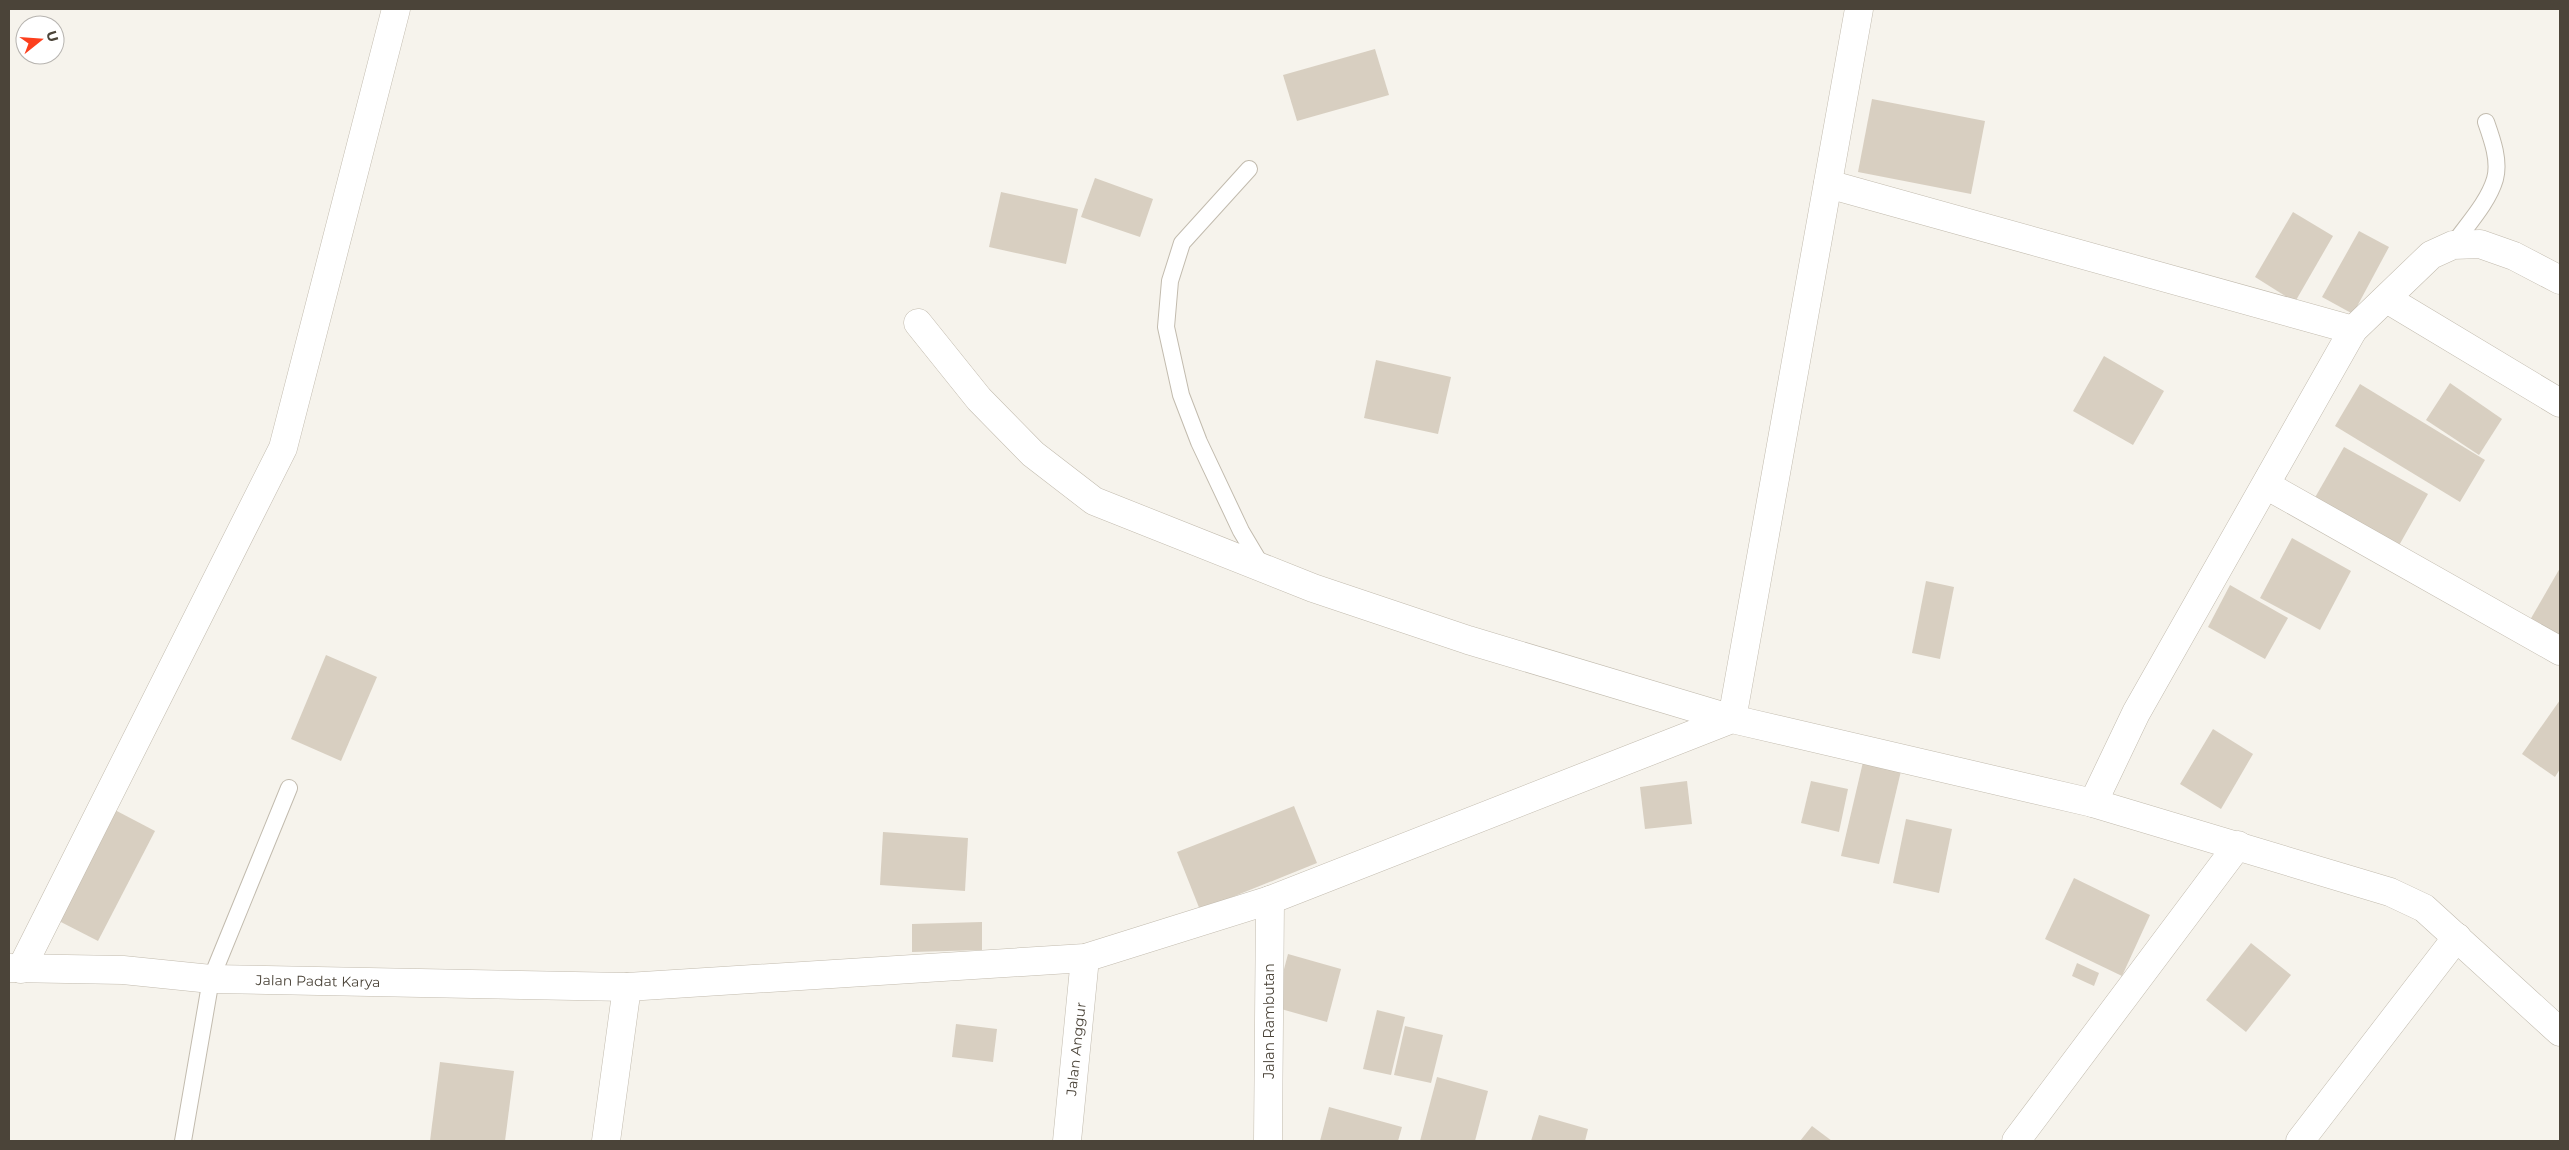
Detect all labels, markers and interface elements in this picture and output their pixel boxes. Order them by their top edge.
north arrow [15,15,65,65]
text: U [42,28,63,44]
street label: Jalan Rambutan [1260,963,1278,1080]
street label: Jalan Padat Karya [254,971,381,991]
street label: Jalan Anggur [1062,1001,1090,1098]

